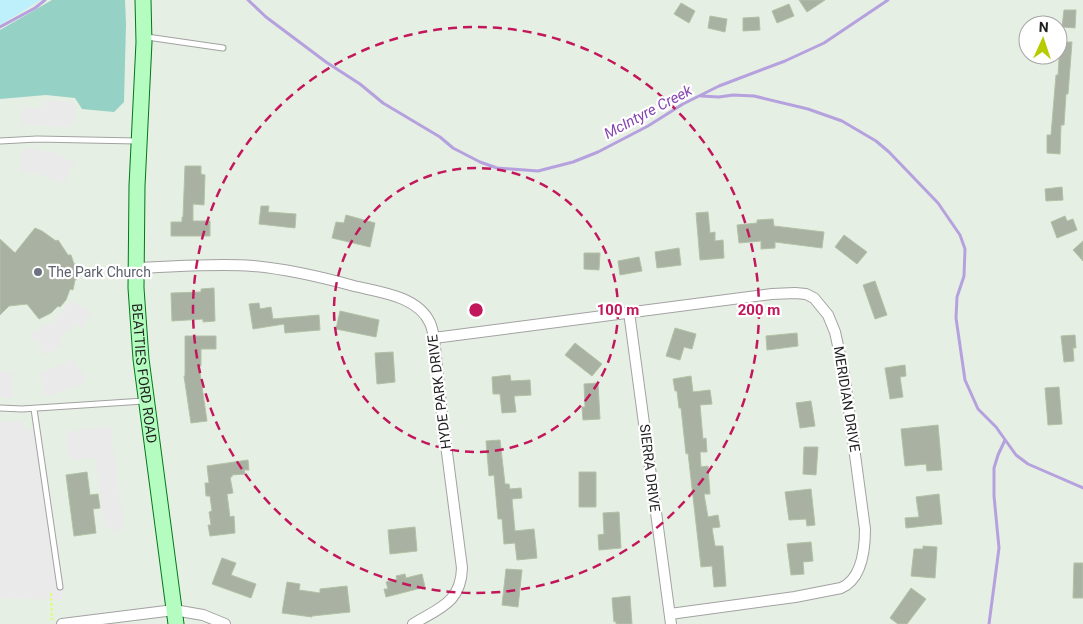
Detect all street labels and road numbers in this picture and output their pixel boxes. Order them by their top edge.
street label: BEATTIES FORD ROAD [129,303,160,444]
street label: HYDE PARK DRIVE [424,334,454,450]
street label: MERIDIAN DRIVE [831,345,863,453]
street label: SIERRA DRIVE [637,423,663,513]

